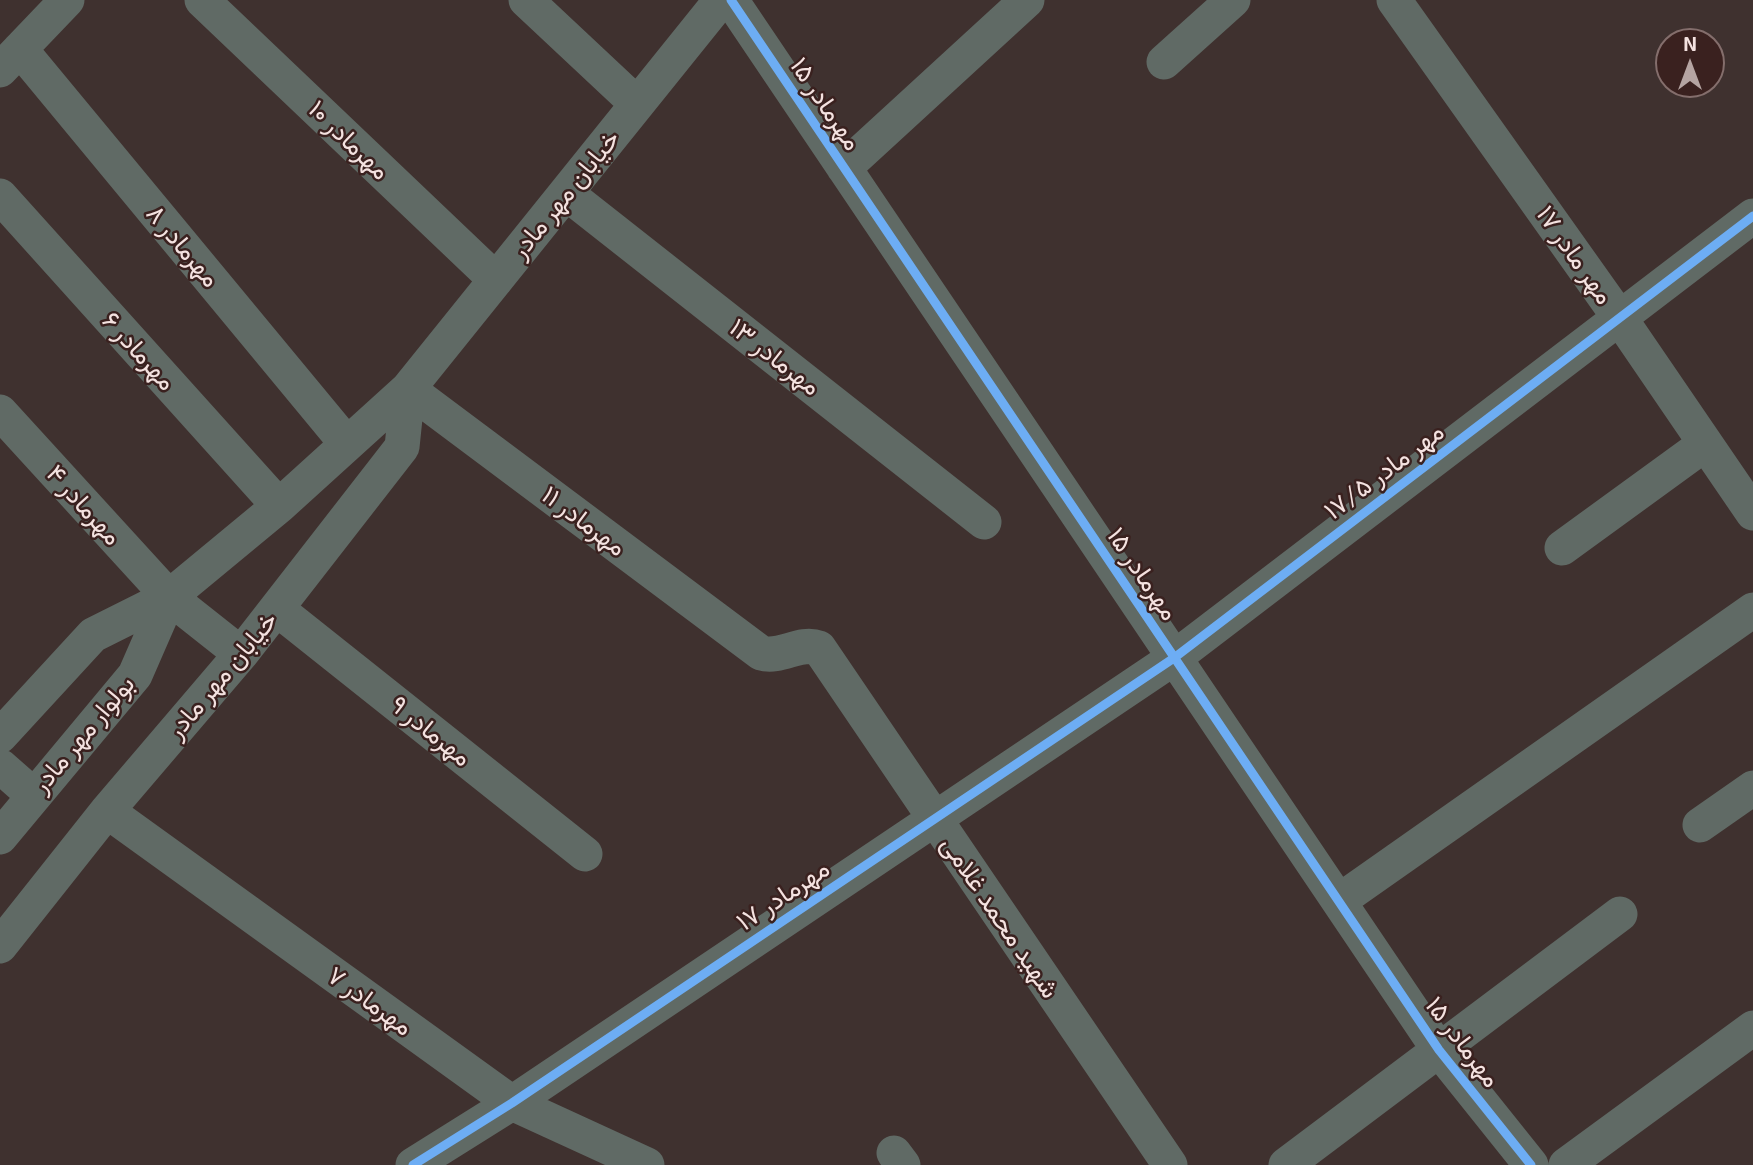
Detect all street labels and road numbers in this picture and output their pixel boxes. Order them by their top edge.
street label: مهرمادر ۱۵ [784,52,868,156]
street label: مهرمادر ۱۰ [302,94,396,186]
street label: خیابان مهر مادر [504,123,626,265]
street label: مهرمادر ۸ [140,198,226,294]
street label: مهر مادر ۱۷ [1530,200,1620,310]
street label: مهرمادر ۶ [96,305,182,397]
street label: مهرمادر ۱۳ [723,312,827,402]
street label: مهر مادر ۱۷/۵ [1318,416,1450,526]
street label: مهرمادر ۴ [40,458,128,552]
street label: مهرمادر ۱۱ [536,479,632,563]
street label: مهرمادر ۱۵ [1101,522,1185,626]
street label: خیابان مهر مادر [160,605,284,745]
street label: بولوار مهر مادر [25,669,141,799]
street label: مهرمادر ۹ [384,689,478,773]
street label: شهید محمد غلامی [934,830,1066,1004]
street label: مهرمادر ۱۷ [731,853,835,937]
street label: مهرمادر ۷ [321,960,419,1042]
street label: مهرمادر ۱۵ [1419,990,1507,1094]

